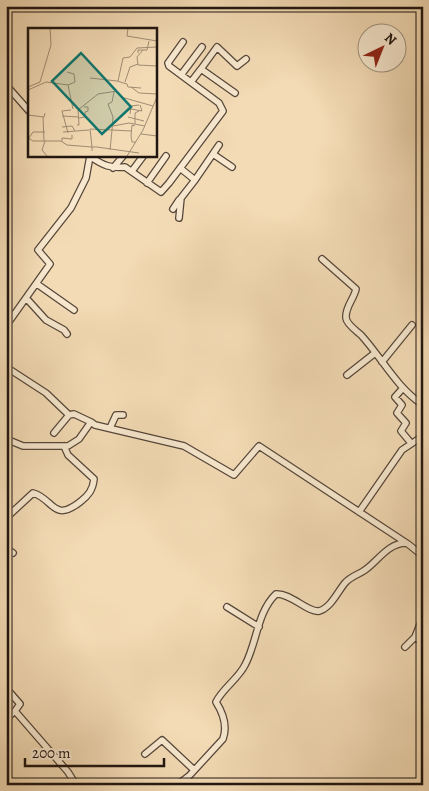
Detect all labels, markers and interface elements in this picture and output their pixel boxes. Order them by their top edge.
north arrow [356,22,406,72]
inset map [28,28,156,156]
text: N [380,28,401,49]
scale bar [25,736,164,768]
text: 200 m [32,743,71,763]

